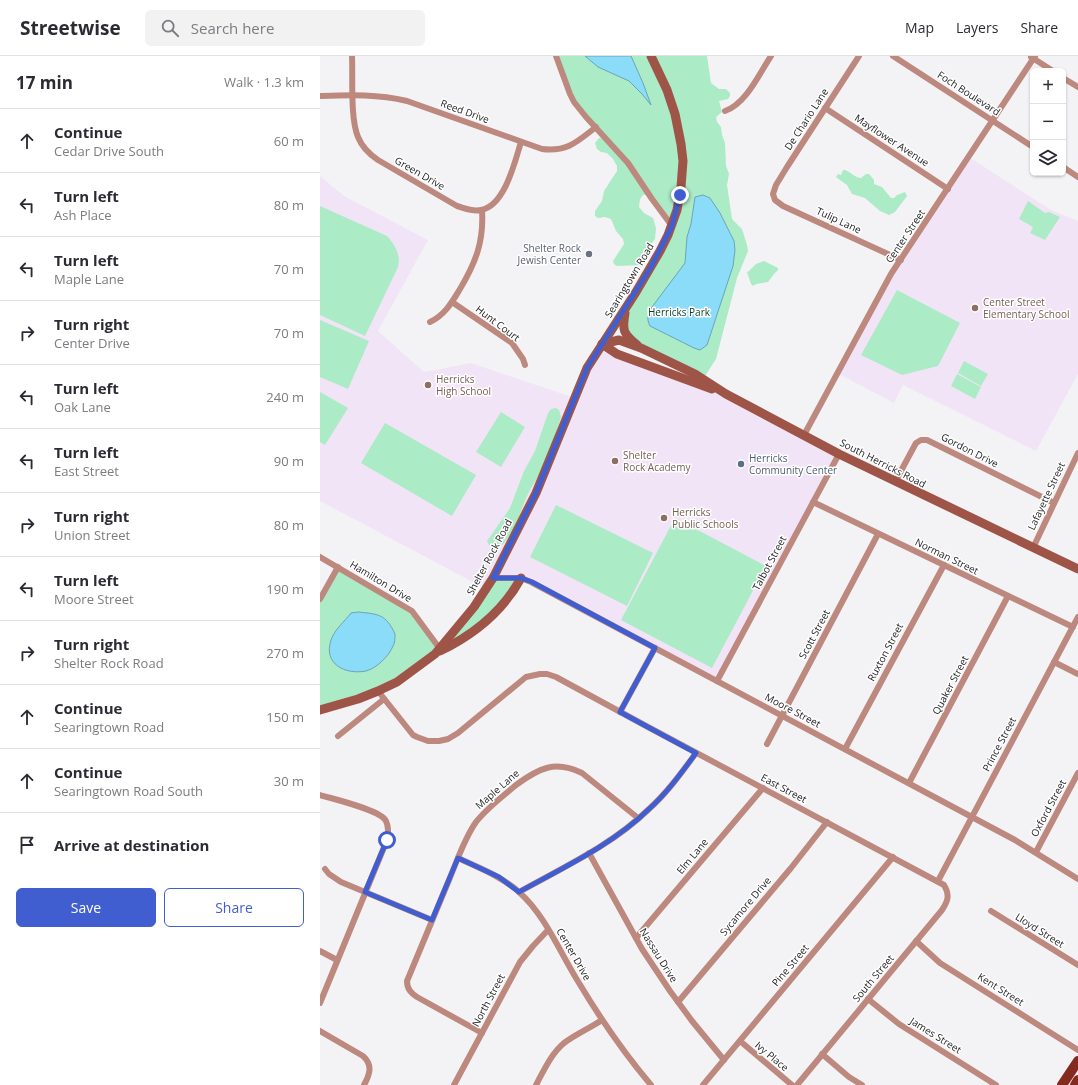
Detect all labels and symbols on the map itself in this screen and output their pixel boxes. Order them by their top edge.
street label: Foch Boulevard [935,67,1003,119]
street label: De Chario Lane [781,85,831,153]
street label: Reed Drive [439,96,492,126]
street label: Mayflower Avenue [852,111,932,170]
street label: Green Drive [392,153,448,193]
route end [671,186,689,204]
street label: Tulip Lane [814,204,864,237]
street label: Center Street [882,206,928,266]
street label: Searingtown Road [601,240,657,320]
place label: Shelter Rock Jewish Center [517,241,582,267]
marker: Shelter Rock Jewish Center [584,249,594,259]
place label: Center Street Elementary School [983,295,1069,321]
street label: Hunt Court [473,302,523,344]
marker: Center Street Elementary School [970,303,980,313]
park label: Herricks Park [648,305,711,319]
place label: Herricks High School [436,372,491,398]
marker: Herricks High School [423,380,433,390]
street label: Gordon Drive [939,430,1001,471]
street label: South Herricks Road [838,435,928,491]
place label: Shelter Rock Academy [623,448,691,474]
place label: Herricks Community Center [749,451,837,477]
marker: Shelter Rock Academy [610,456,620,466]
marker: Herricks Community Center [736,459,746,469]
street label: Lafayette Street [1024,459,1068,532]
place label: Herricks Public Schools [672,505,739,531]
marker: Herricks Public Schools [659,513,669,523]
street label: Shelter Rock Road [463,516,515,598]
street label: Talbot Street [749,533,789,593]
street label: Norman Street [913,535,982,578]
street label: Hamilton Drive [347,557,415,605]
street label: Scott Street [795,607,833,661]
street label: Ruxton Street [864,620,906,683]
street label: Quaker Street [929,653,972,717]
street label: Moore Street [763,689,824,731]
street label: Prince Street [979,714,1019,774]
street label: Maple Lane [472,766,522,812]
street label: East Street [759,770,810,806]
street label: Oxford Street [1027,776,1069,839]
route start [378,831,396,849]
street label: Elm Lane [673,835,711,877]
street label: Sycamore Drive [716,873,774,938]
street label: Lloyd Street [1013,909,1068,951]
street label: Center Drive [553,925,595,983]
street label: Nassau Drive [637,925,681,985]
street label: Pine Street [768,941,812,989]
street label: South Street [849,951,897,1005]
street label: Kent Street [975,969,1027,1009]
street label: North Street [468,971,508,1029]
street label: James Street [907,1013,965,1057]
street label: Ivy Place [752,1038,792,1074]

